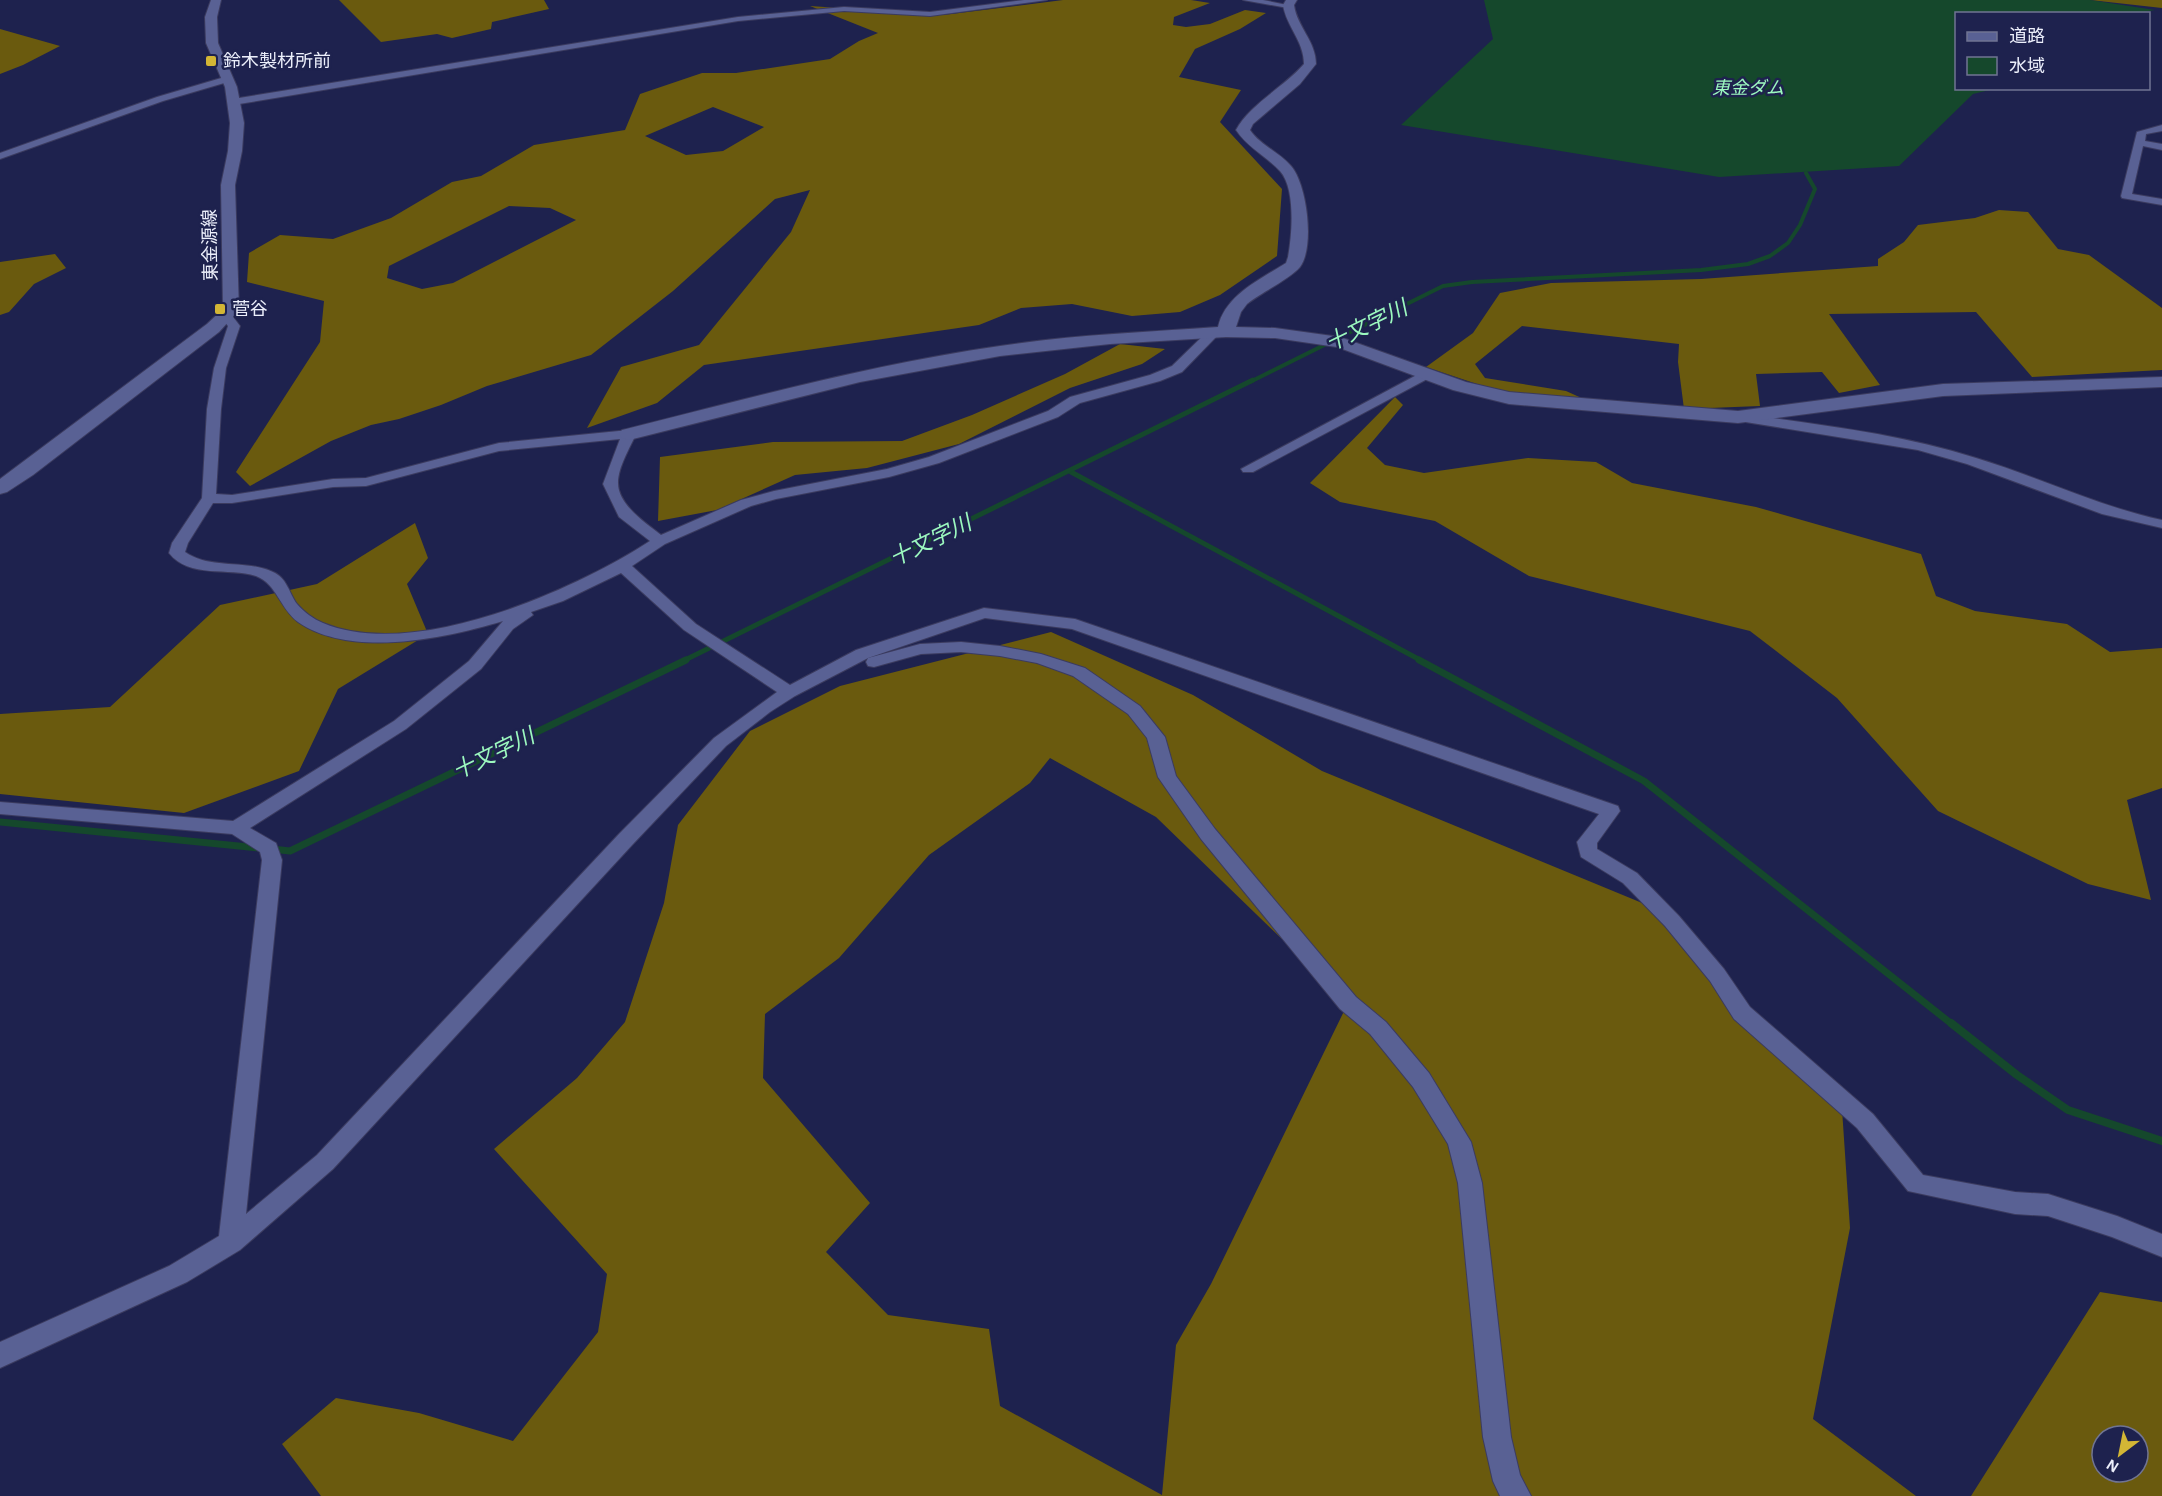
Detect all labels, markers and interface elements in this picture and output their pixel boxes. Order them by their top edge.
legend [1955,12,2150,90]
text: 道路 [2009,26,2045,46]
place label: 鈴木製材所前 [223,51,331,71]
marker: 鈴木製材所前 [204,54,218,68]
text: 水域 [2009,57,2045,76]
water label: 東金ダム [1712,78,1784,98]
street label: 東金源線 [199,209,221,281]
water label: 十文字川 [1322,295,1413,355]
place label: 菅谷 [232,300,268,319]
marker: 菅谷 [213,302,227,316]
water label: 十文字川 [886,510,977,570]
water label: 十文字川 [449,723,540,783]
north arrow [2090,1424,2150,1484]
text: N [2104,1456,2122,1476]

